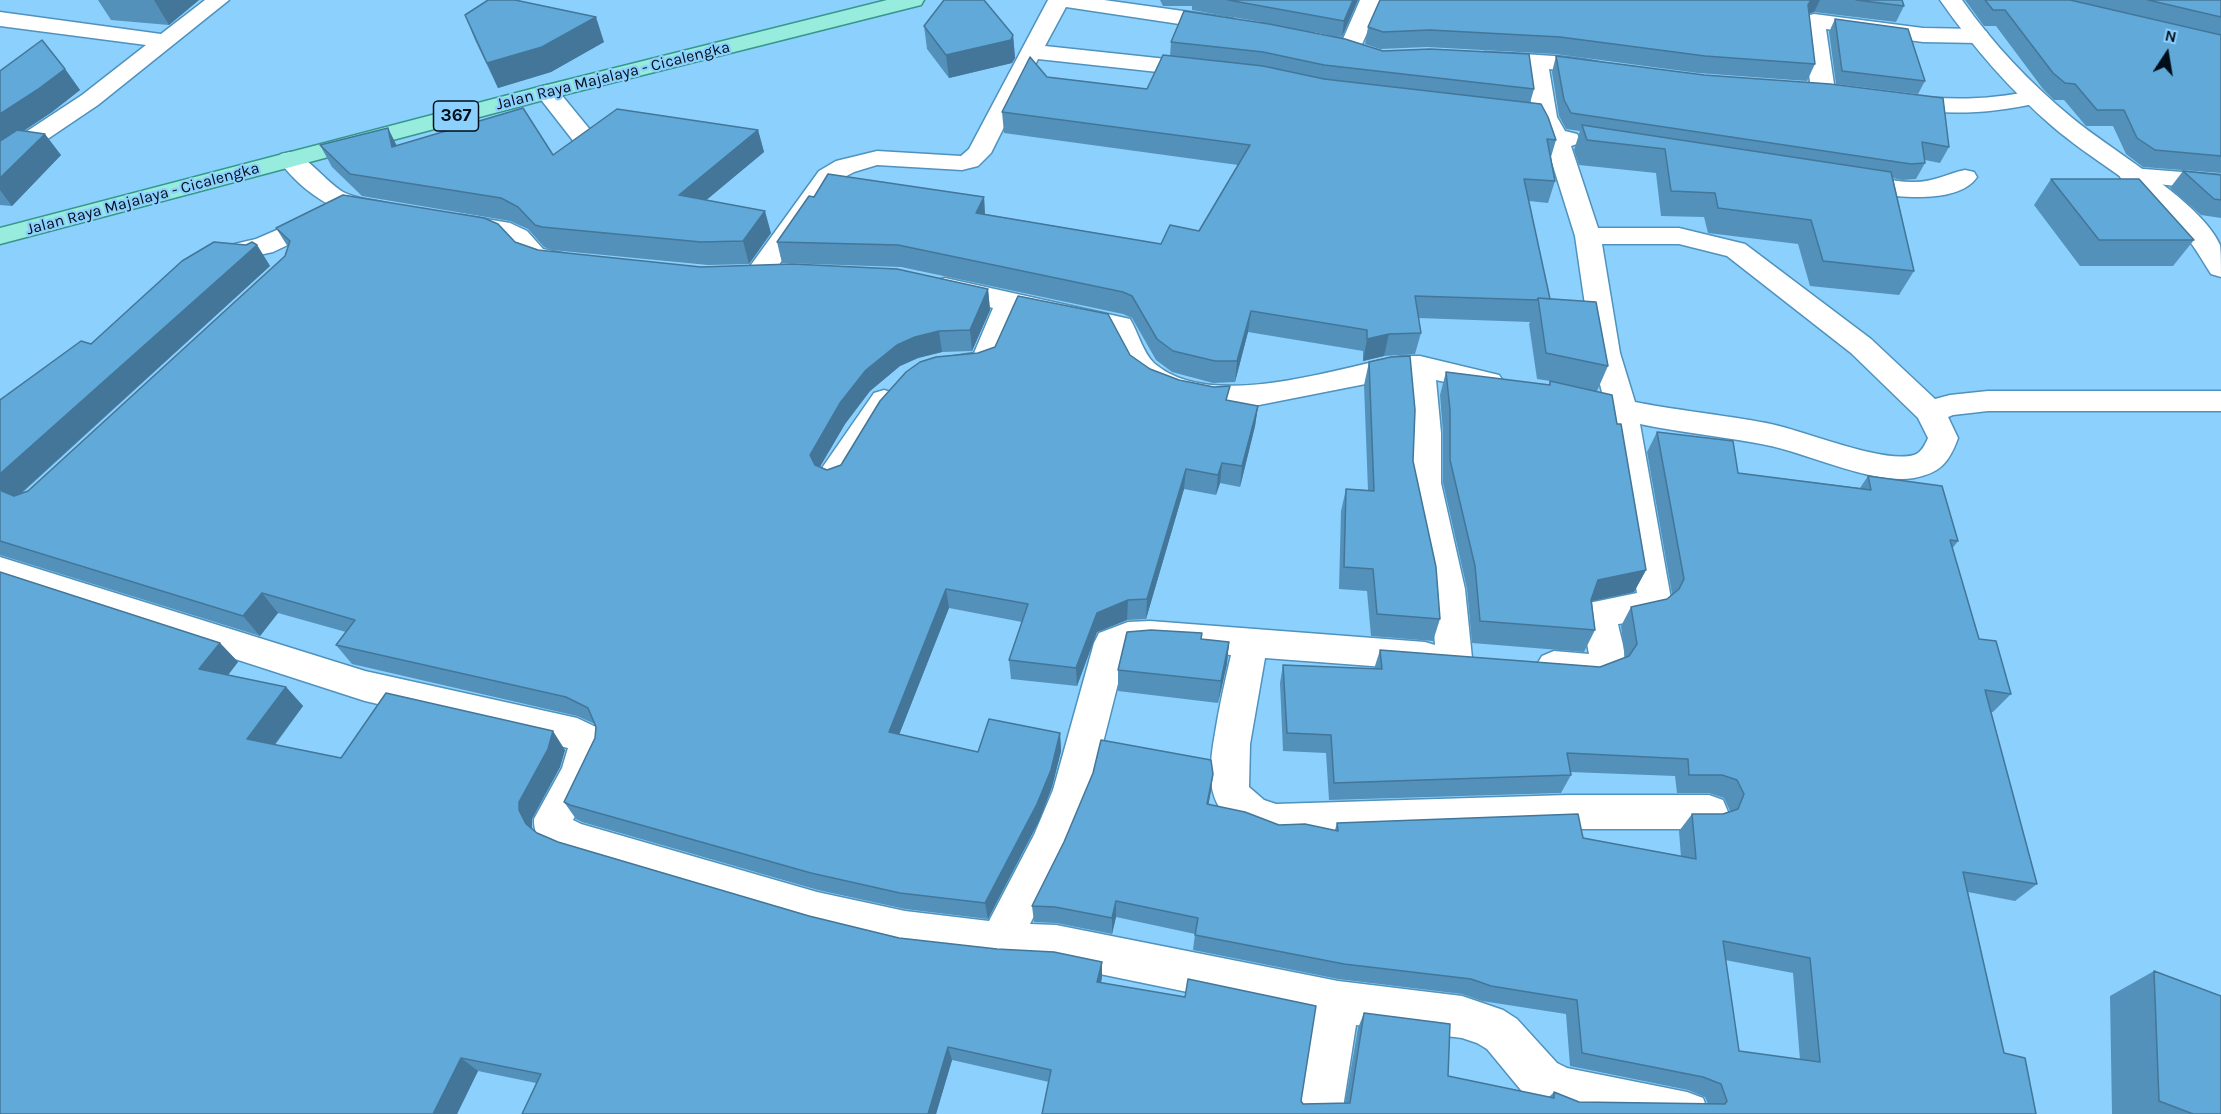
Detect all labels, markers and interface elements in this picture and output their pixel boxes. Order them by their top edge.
north arrow [2137,24,2197,84]
text: N [2163,25,2178,46]
street label: Jalan Raya Majalaya - Cicalengka [494,38,732,114]
road number: 367 [434,101,478,131]
street label: Jalan Raya Majalaya - Cicalengka [24,159,262,239]

